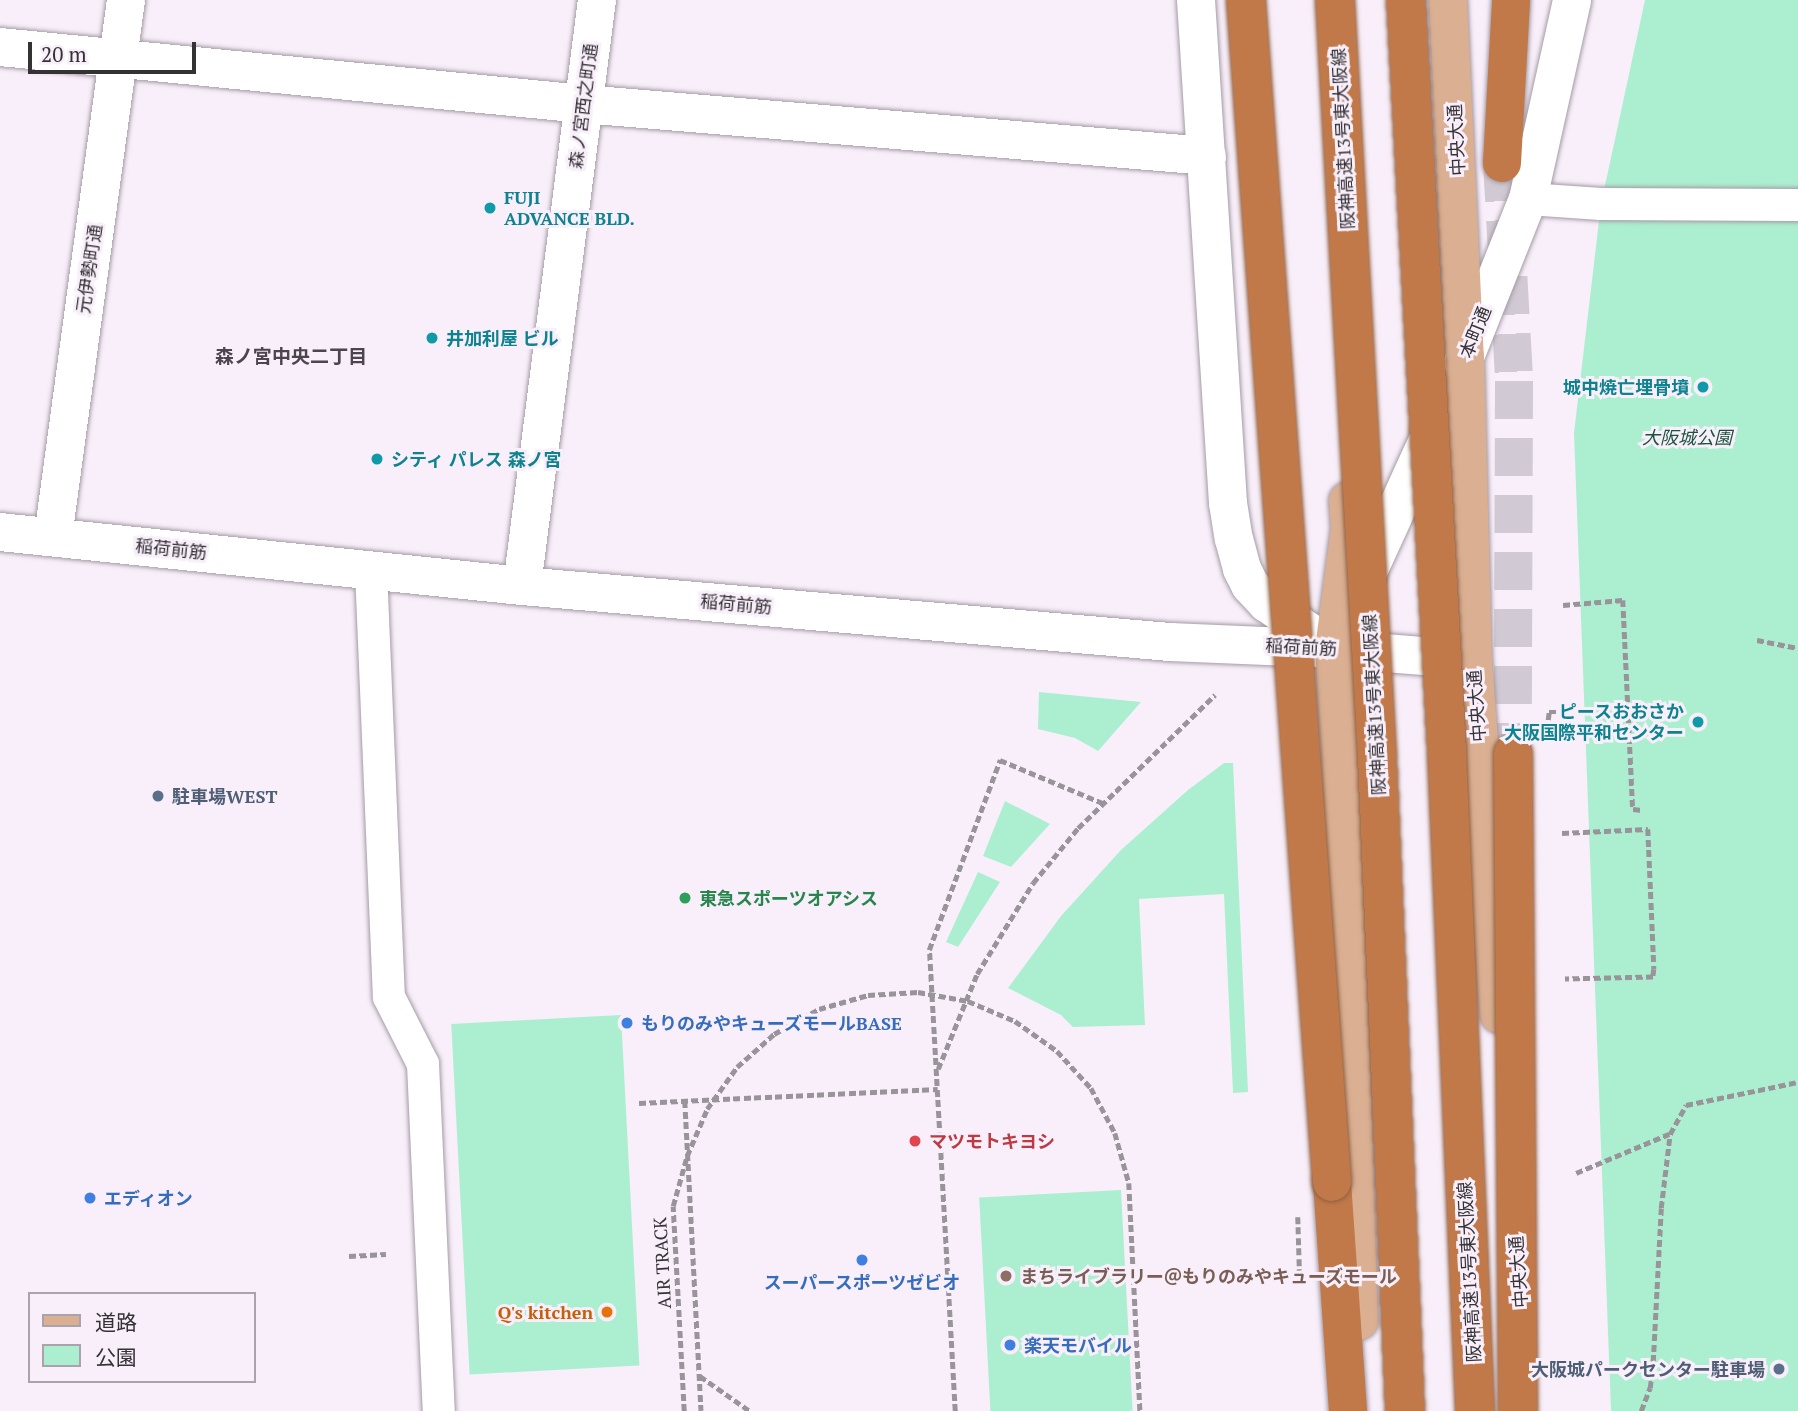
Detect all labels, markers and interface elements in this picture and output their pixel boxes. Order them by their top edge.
scale bar [32,28,200,72]
text: 20 m [41,40,87,68]
street label: 森ノ宮西之町通 [565,42,601,170]
street label: 阪神高速13号東大阪線 [1327,48,1359,230]
street label: 中央大通 [1443,103,1469,177]
place label: FUJI ADVANCE BLD. [504,187,635,230]
marker: FUJI ADVANCE BLD. [482,200,498,216]
street label: 元伊勢町通 [72,223,106,315]
street label: 本町通 [1455,303,1495,361]
place label: 井加利屋 ビル [446,327,559,349]
marker: 井加利屋 ビル [424,330,440,346]
district label: 森ノ宮中央二丁目 [215,345,367,367]
place label: 城中焼亡埋骨墳 [1563,376,1689,398]
marker: 城中焼亡埋骨墳 [1695,379,1711,395]
park label: 大阪城公園 [1642,426,1732,448]
place label: シティ パレス 森ノ宮 [391,448,563,470]
marker: シティ パレス 森ノ宮 [369,451,385,467]
street label: 稲荷前筋 [134,534,208,564]
street label: 稲荷前筋 [699,590,773,618]
street label: 阪神高速13号東大阪線 [1358,614,1390,796]
street label: 稲荷前筋 [1264,634,1338,660]
street label: 中央大通 [1463,669,1489,743]
place label: ピースおおさか 大阪国際平和センター [1504,701,1684,744]
marker: ピースおおさか 大阪国際平和センター [1690,714,1706,730]
place label: 駐車場WEST [172,785,278,807]
marker: 駐車場WEST [150,788,166,804]
place label: 東急スポーツオアシス [699,887,879,909]
marker: 東急スポーツオアシス [677,890,693,906]
place label: もりのみやキューズモールBASE [641,1012,903,1034]
marker: もりのみやキューズモールBASE [619,1015,635,1031]
place label: マツモトキヨシ [929,1130,1055,1152]
marker: マツモトキヨシ [907,1133,923,1149]
street label: 阪神高速13号東大阪線 [1453,1181,1485,1363]
place label: エディオン [104,1187,194,1209]
marker: エディオン [82,1190,98,1206]
street label: AIR TRACK [649,1217,675,1309]
street label: 中央大通 [1505,1235,1531,1309]
marker: スーパースポーツゼビオ [854,1252,870,1268]
place label: まちライブラリー＠もりのみやキューズモール [1020,1265,1398,1287]
marker: まちライブラリー＠もりのみやキューズモール [998,1268,1014,1284]
place label: スーパースポーツゼビオ [763,1271,961,1293]
legend [28,1292,256,1383]
place label: Q's kitchen [498,1301,593,1323]
marker: Q's kitchen [599,1304,615,1320]
text: 道路 [95,1308,137,1336]
place label: 楽天モバイル [1024,1334,1132,1356]
marker: 楽天モバイル [1002,1337,1018,1353]
text: 公園 [95,1343,137,1371]
place label: 大阪城パークセンター駐車場 [1531,1358,1765,1380]
marker: 大阪城パークセンター駐車場 [1771,1361,1787,1377]

